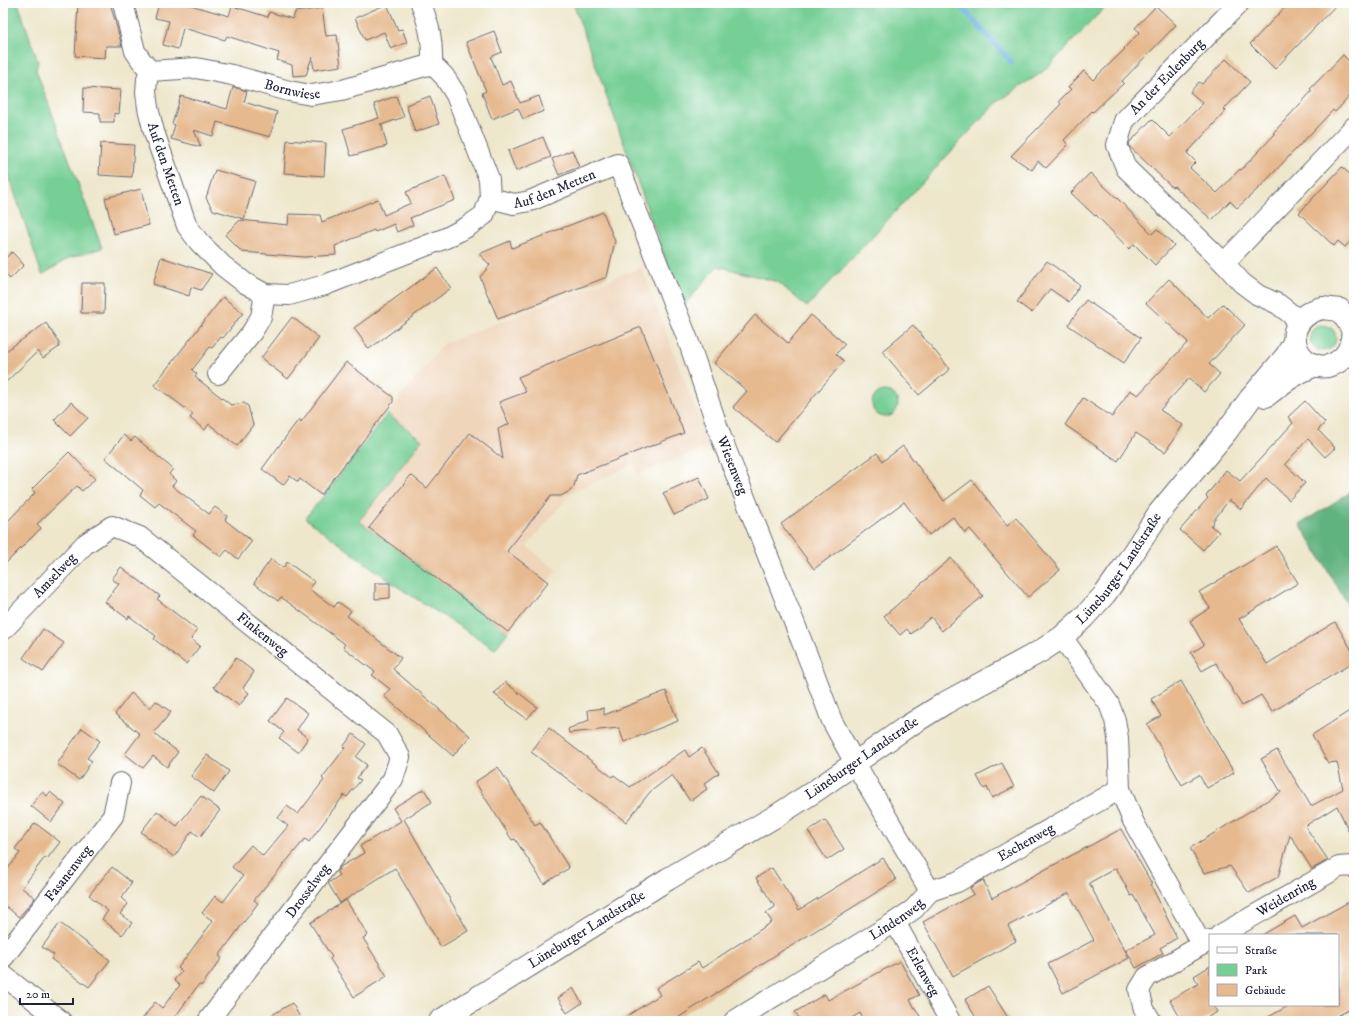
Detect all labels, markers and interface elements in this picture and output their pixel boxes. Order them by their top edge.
street label: An der Eulenburg [1126,35,1208,119]
street label: Bornwiese [262,75,322,104]
street label: Auf den Metten [143,121,188,209]
street label: Auf den Metten [512,165,599,213]
street label: Wiesenweg [712,433,752,498]
street label: Lüneburger Landstraße [1073,509,1166,629]
street label: Amselweg [29,549,81,602]
street label: Finkenweg [233,609,292,661]
street label: Lüneburger Landstraße [802,713,922,804]
street label: Eschenweg [994,819,1058,866]
street label: Fasanenweg [41,841,96,905]
street label: Drosselweg [282,860,334,922]
street label: Weidenring [1253,873,1319,922]
street label: Lüneburger Landstraße [525,886,649,973]
street label: Lindenweg [866,894,928,944]
legend [1209,934,1339,1006]
text: Straße [1245,943,1277,958]
street label: Erlenweg [902,944,944,1000]
text: Park [1245,963,1267,978]
scale bar [20,980,73,1006]
text: Gebäude [1245,983,1286,998]
text: 20 m [26,987,50,1002]

